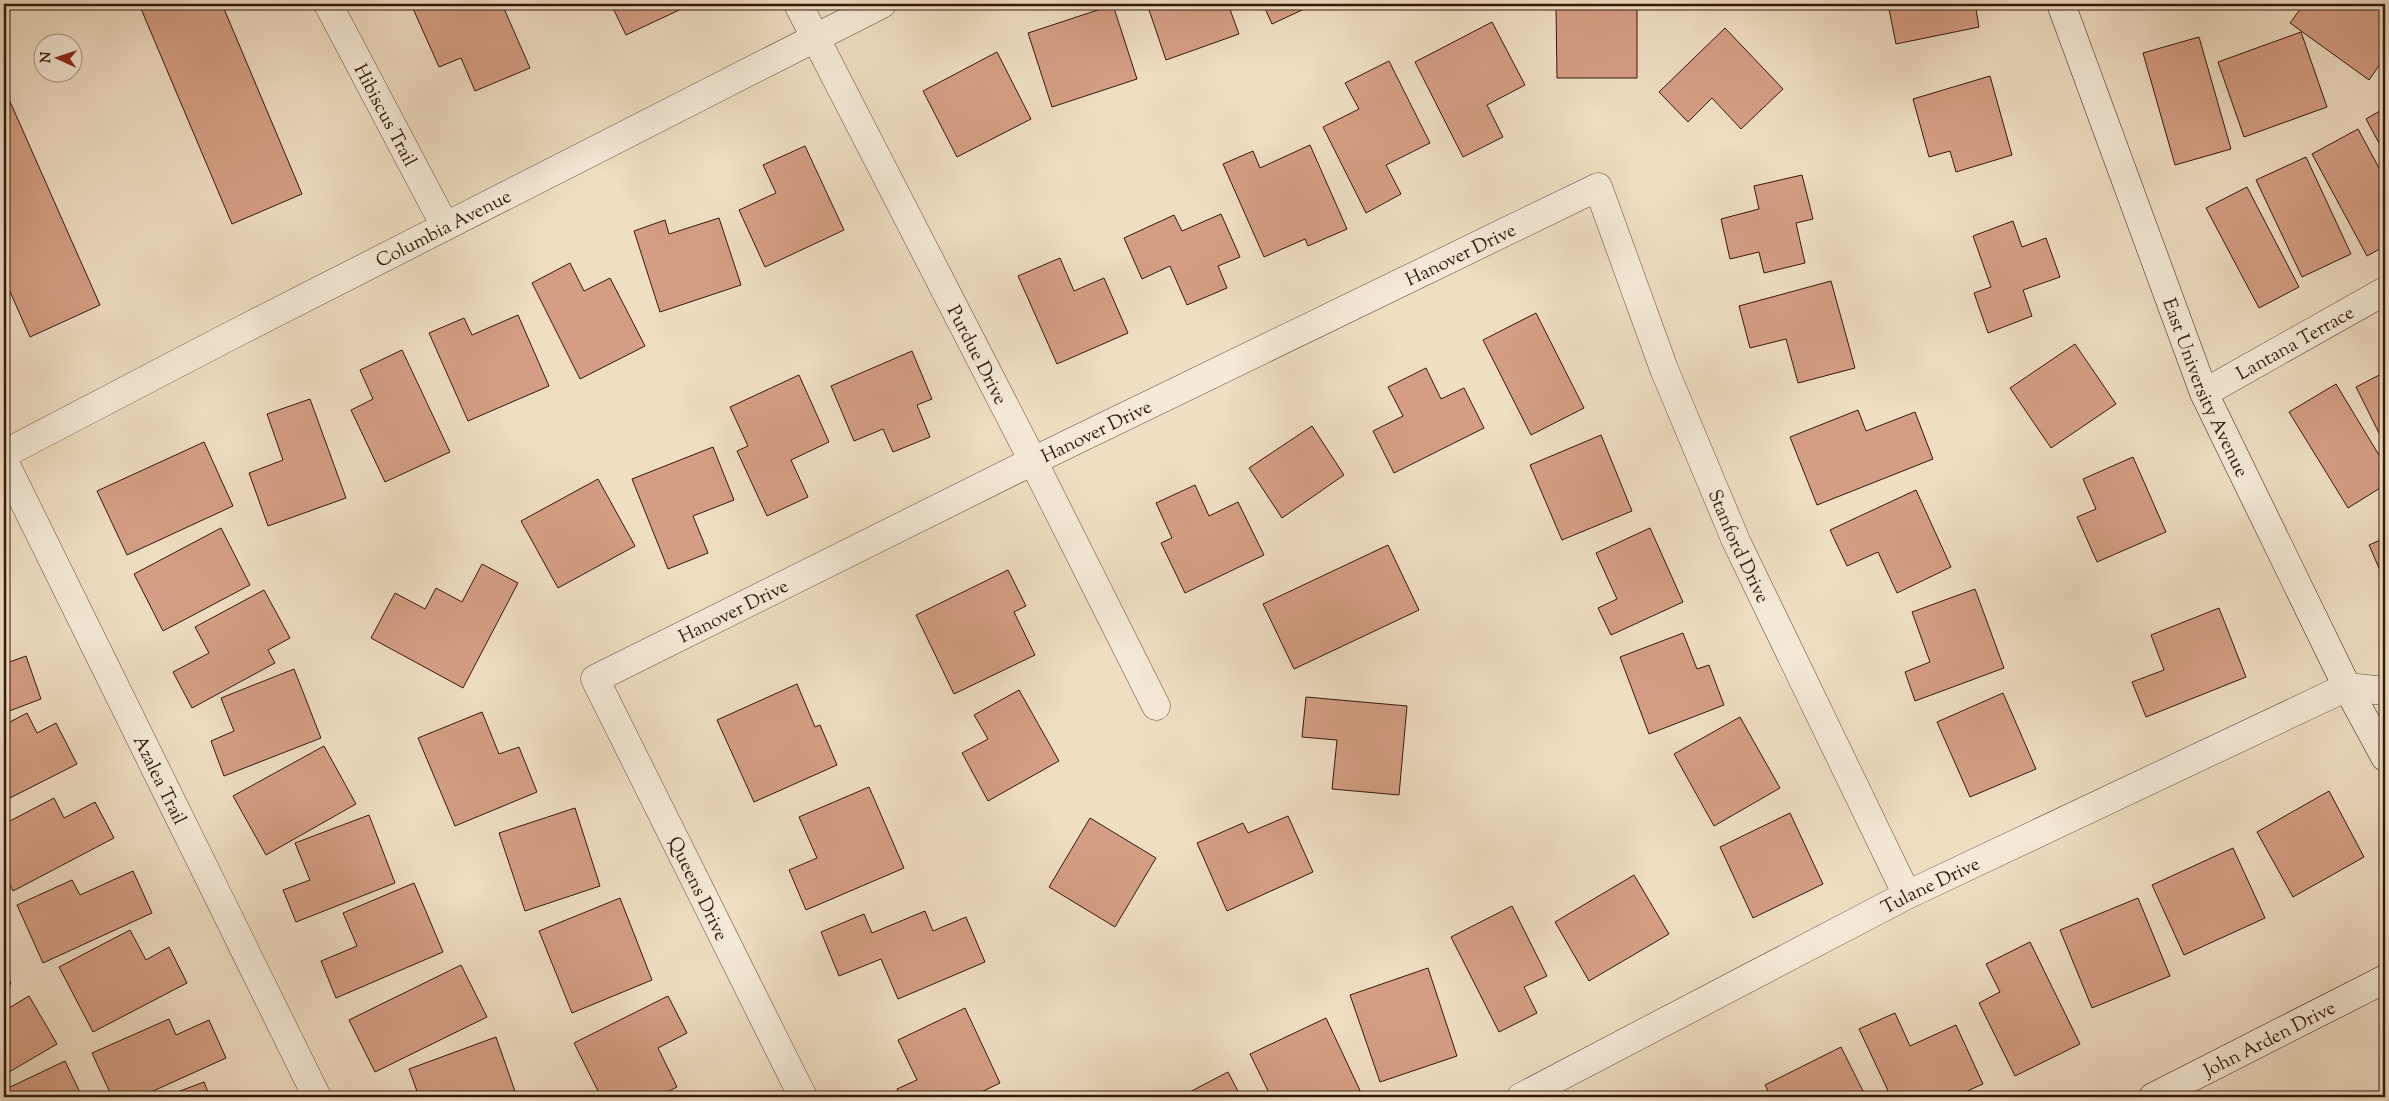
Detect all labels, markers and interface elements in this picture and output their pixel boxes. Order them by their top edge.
north arrow [32,32,82,82]
text: N [37,51,57,64]
street label: Hibiscus Trail [346,60,422,172]
street label: Columbia Avenue [372,184,517,276]
street label: Hanover Drive [1402,218,1521,294]
street label: East University Avenue [2154,295,2254,482]
street label: Lantana Terrace [2232,300,2360,388]
street label: Purdue Drive [939,301,1013,410]
street label: Hanover Drive [1037,394,1157,471]
street label: Stanford Drive [1700,486,1775,608]
street label: Hanover Drive [674,574,794,651]
street label: Azalea Trail [125,731,192,830]
street label: Queens Drive [660,832,734,946]
street label: Tulane Drive [1877,851,1985,922]
street label: John Arden Drive [2198,995,2341,1086]

